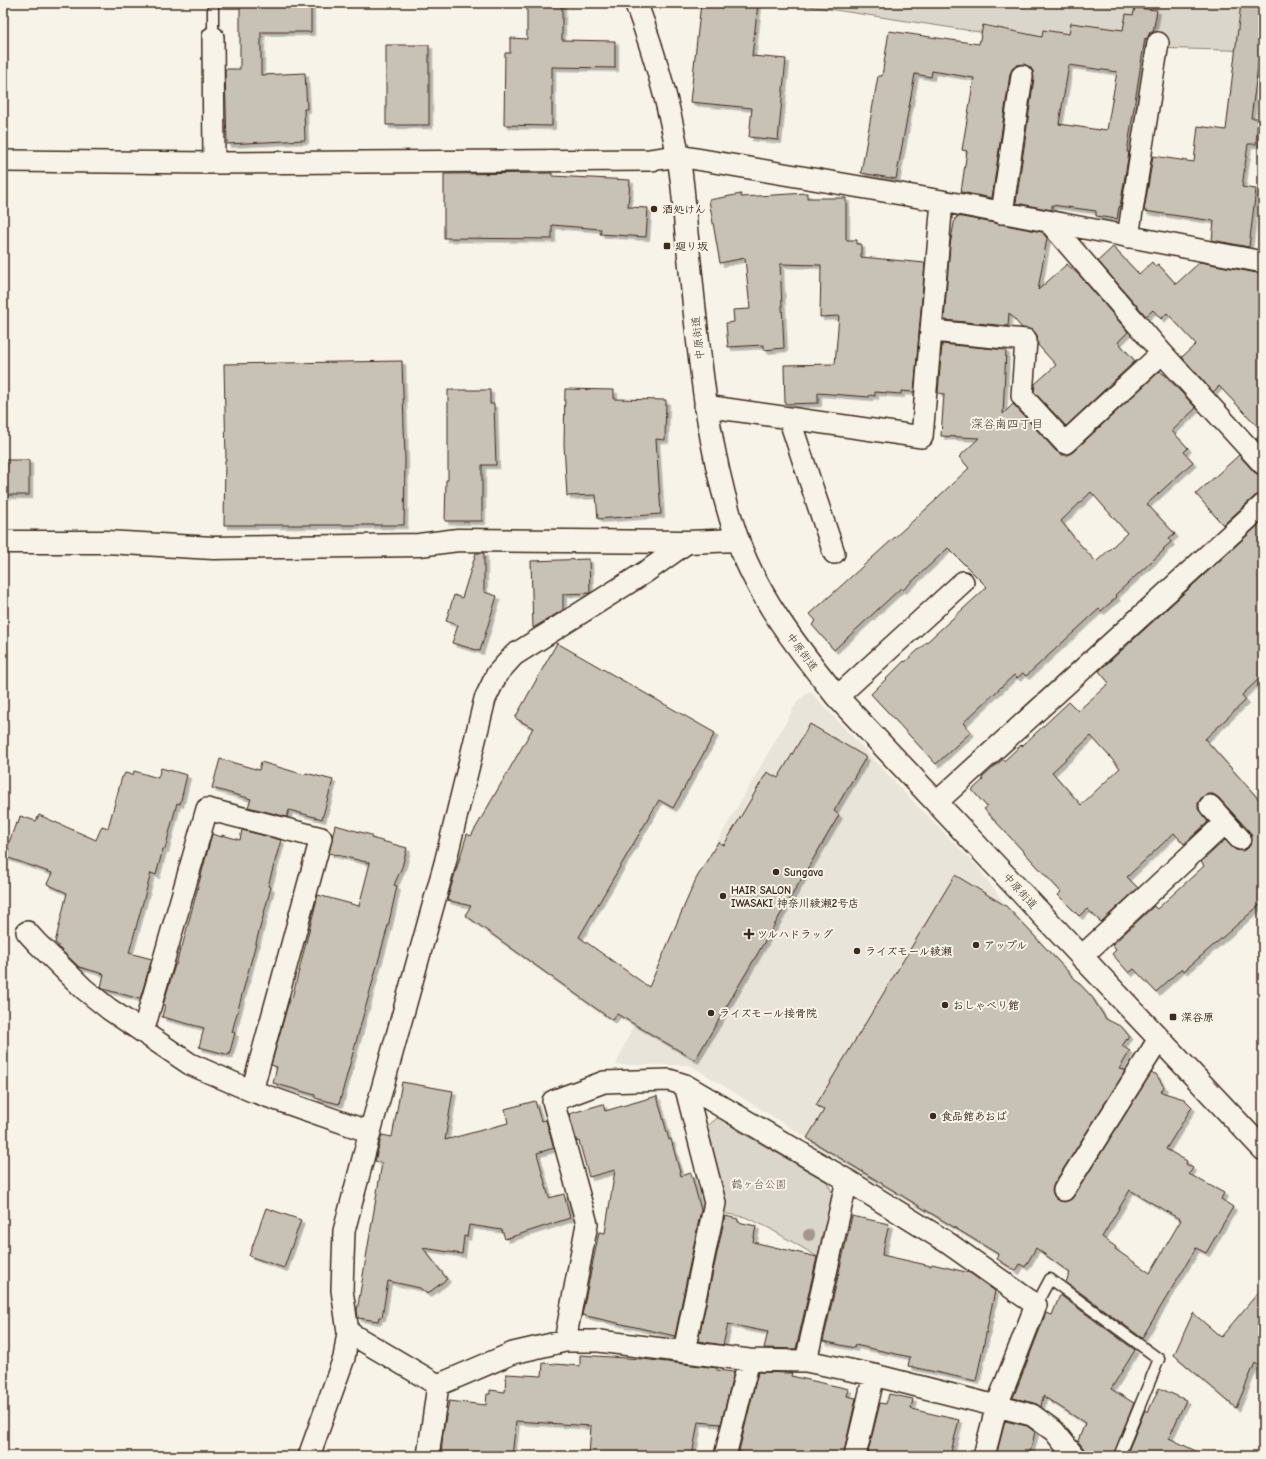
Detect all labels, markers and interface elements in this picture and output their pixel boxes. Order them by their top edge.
place label: 酒処けん [662,203,706,216]
marker: 酒処けん [649,204,659,214]
place label: 廻り坂 [675,240,708,253]
marker: 廻り坂 [662,241,672,251]
street label: 中原街道 [689,315,707,361]
district label: 深谷南四丁目 [971,417,1043,431]
street label: 中原街道 [784,631,820,673]
place label: Sungava [784,866,823,879]
marker: Sungava [771,867,781,877]
street label: 中原街道 [1000,870,1040,912]
place label: HAIR SALON IWASAKI 神奈川綾瀬2号店 [731,884,859,910]
marker: HAIR SALON IWASAKI 神奈川綾瀬2号店 [718,891,728,901]
place label: ツルハドラッグ [757,928,833,941]
marker: ツルハドラッグ [744,929,754,939]
place label: アップル [984,939,1027,952]
marker: アップル [971,940,981,950]
place label: ライズモール綾瀬 [865,945,952,958]
marker: ライズモール綾瀬 [852,946,862,956]
place label: おしゃべり館 [953,999,1019,1012]
marker: おしゃべり館 [940,1000,950,1010]
place label: ライズモール接骨院 [719,1007,817,1020]
marker: ライズモール接骨院 [706,1008,716,1018]
place label: 深谷原 [1181,1011,1214,1024]
marker: 深谷原 [1168,1012,1178,1022]
place label: 食品館あおば [941,1110,1007,1123]
marker: 食品館あおば [928,1111,938,1121]
park label: 鶴ヶ台公園 [732,1178,787,1191]

